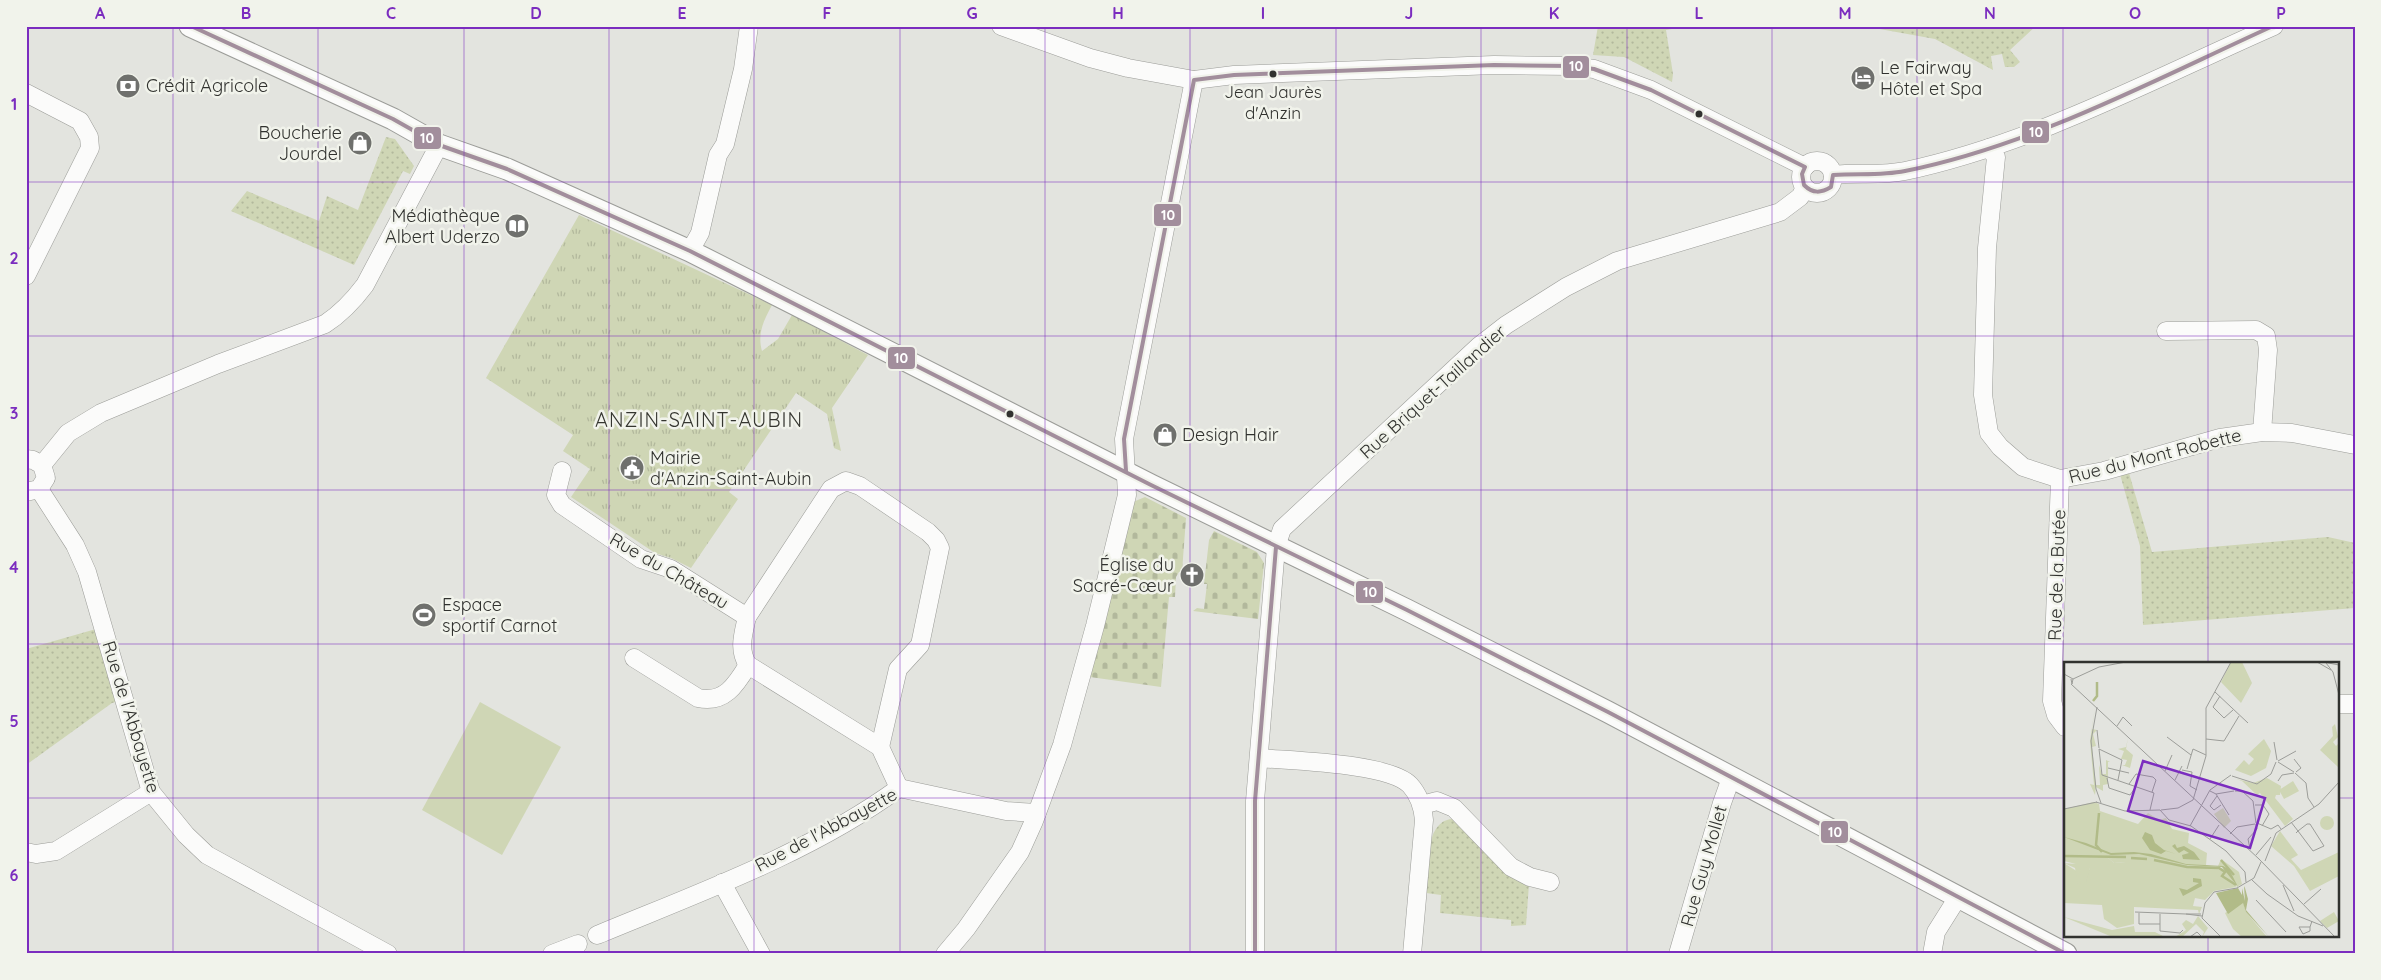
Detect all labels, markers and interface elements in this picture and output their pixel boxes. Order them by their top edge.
text: A [95,3,106,23]
text: B [241,3,251,23]
text: C [386,3,396,23]
text: D [530,3,542,23]
text: E [677,3,687,23]
text: F [823,3,832,23]
text: G [966,3,978,23]
text: H [1112,3,1124,23]
text: I [1261,3,1265,23]
text: J [1405,3,1413,23]
text: K [1549,3,1559,23]
text: L [1695,3,1704,23]
text: M [1838,3,1852,23]
text: N [1984,3,1996,23]
text: O [2129,3,2141,23]
text: P [2276,3,2286,23]
line badge: 10 [1562,55,1590,79]
place label: Le Fairway Hôtel et Spa [1880,56,1982,100]
text: 10 [1569,57,1583,75]
hotel icon: Le Fairway Hôtel et Spa [1850,65,1876,91]
marker: Jean Jaurès d'Anzin [1268,69,1278,79]
bank icon: Crédit Agricole [115,73,141,99]
place label: Crédit Agricole [146,74,268,97]
place label: Jean Jaurès d'Anzin [1224,81,1322,123]
text: 1 [11,94,17,114]
unlabelled marker [1694,109,1704,119]
line badge: 10 [2021,120,2050,144]
place label: Boucherie Jourdel [259,121,342,165]
text: 10 [2029,123,2043,141]
line badge: 10 [413,126,442,150]
text: 10 [420,129,434,147]
shop icon: Boucherie Jourdel [347,130,373,156]
line badge: 10 [1153,203,1182,227]
place label: Médiathèque Albert Uderzo [385,204,500,248]
text: 10 [1161,206,1175,224]
library icon: Médiathèque Albert Uderzo [504,213,530,239]
text: 2 [9,248,19,268]
street label: Rue Briquet-Taillandier [1355,320,1511,464]
line badge: 10 [887,346,916,370]
text: 10 [894,349,908,367]
text: 3 [10,403,18,423]
district label: ANZIN-SAINT-AUBIN [595,407,803,432]
unlabelled marker [1005,409,1015,419]
shop icon: Design Hair [1152,422,1178,448]
place label: Design Hair [1182,423,1279,446]
street label: Rue du Mont Robette [2066,423,2244,488]
place label: Mairie d'Anzin-Saint-Aubin [650,446,812,490]
public building icon: Mairie d'Anzin-Saint-Aubin [619,455,645,481]
street label: Rue de la Butée [2043,509,2070,641]
street label: Rue du Château [606,527,733,614]
place label: Église du Sacré-Cœur [1073,553,1174,597]
text: 4 [9,557,19,577]
church icon: Église du Sacré-Cœur [1179,562,1205,588]
line badge: 10 [1355,580,1384,604]
text: 10 [1363,583,1377,601]
place label: Espace sportif Carnot [442,593,557,637]
sports icon: Espace sportif Carnot [411,602,437,628]
street label: Rue de l'Abbayette [97,638,166,796]
inset map [2064,662,2338,938]
text: 5 [9,711,19,731]
street label: Rue de l'Abbayette [751,782,901,877]
street label: Rue Guy Mollet [1675,803,1732,929]
line badge: 10 [1820,820,1849,844]
text: 10 [1828,823,1842,841]
text: 6 [10,865,19,885]

